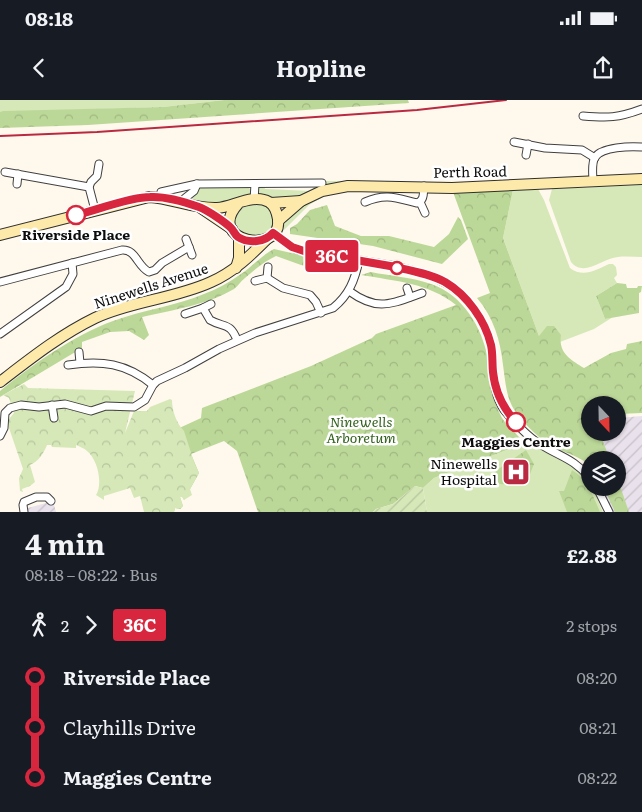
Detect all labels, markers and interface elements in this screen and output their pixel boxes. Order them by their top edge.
text: 08:18 [25,4,73,32]
text: Hopline [276,51,366,84]
icon: back [25,54,53,82]
icon: share [589,54,617,82]
street label: Perth Road [433,160,508,182]
marker: Riverside Place [66,205,86,225]
place label: Riverside Place [22,224,130,244]
line badge: 36C [303,240,361,272]
text: 36C [315,242,349,269]
street label: Ninewells Avenue [91,257,210,313]
unlabelled marker [390,261,404,275]
north arrow [581,396,626,441]
map controls [581,396,626,496]
park label: Ninewells Arboretum [326,411,397,447]
marker: Maggies Centre [506,412,526,432]
place label: Maggies Centre [461,431,571,451]
button: layers [581,451,626,496]
place label: Ninewells Hospital [430,453,497,489]
hospital icon: Ninewells Hospital [501,457,531,487]
text: 4 min [25,522,105,564]
text: £2.88 [567,541,617,569]
text: 08:18 – 08:22 · Bus [25,562,157,586]
icon: walk [25,611,53,639]
icon: forward [77,611,105,639]
text: 36C [123,611,156,638]
text: 2 [61,613,69,637]
text: 2 stops [566,613,617,637]
text: Riverside Place [63,663,210,691]
text: 08:20 [576,665,617,689]
text: Clayhills Drive [63,713,196,741]
text: 08:21 [579,715,617,739]
text: Maggies Centre [63,763,212,791]
text: 08:22 [578,765,617,789]

